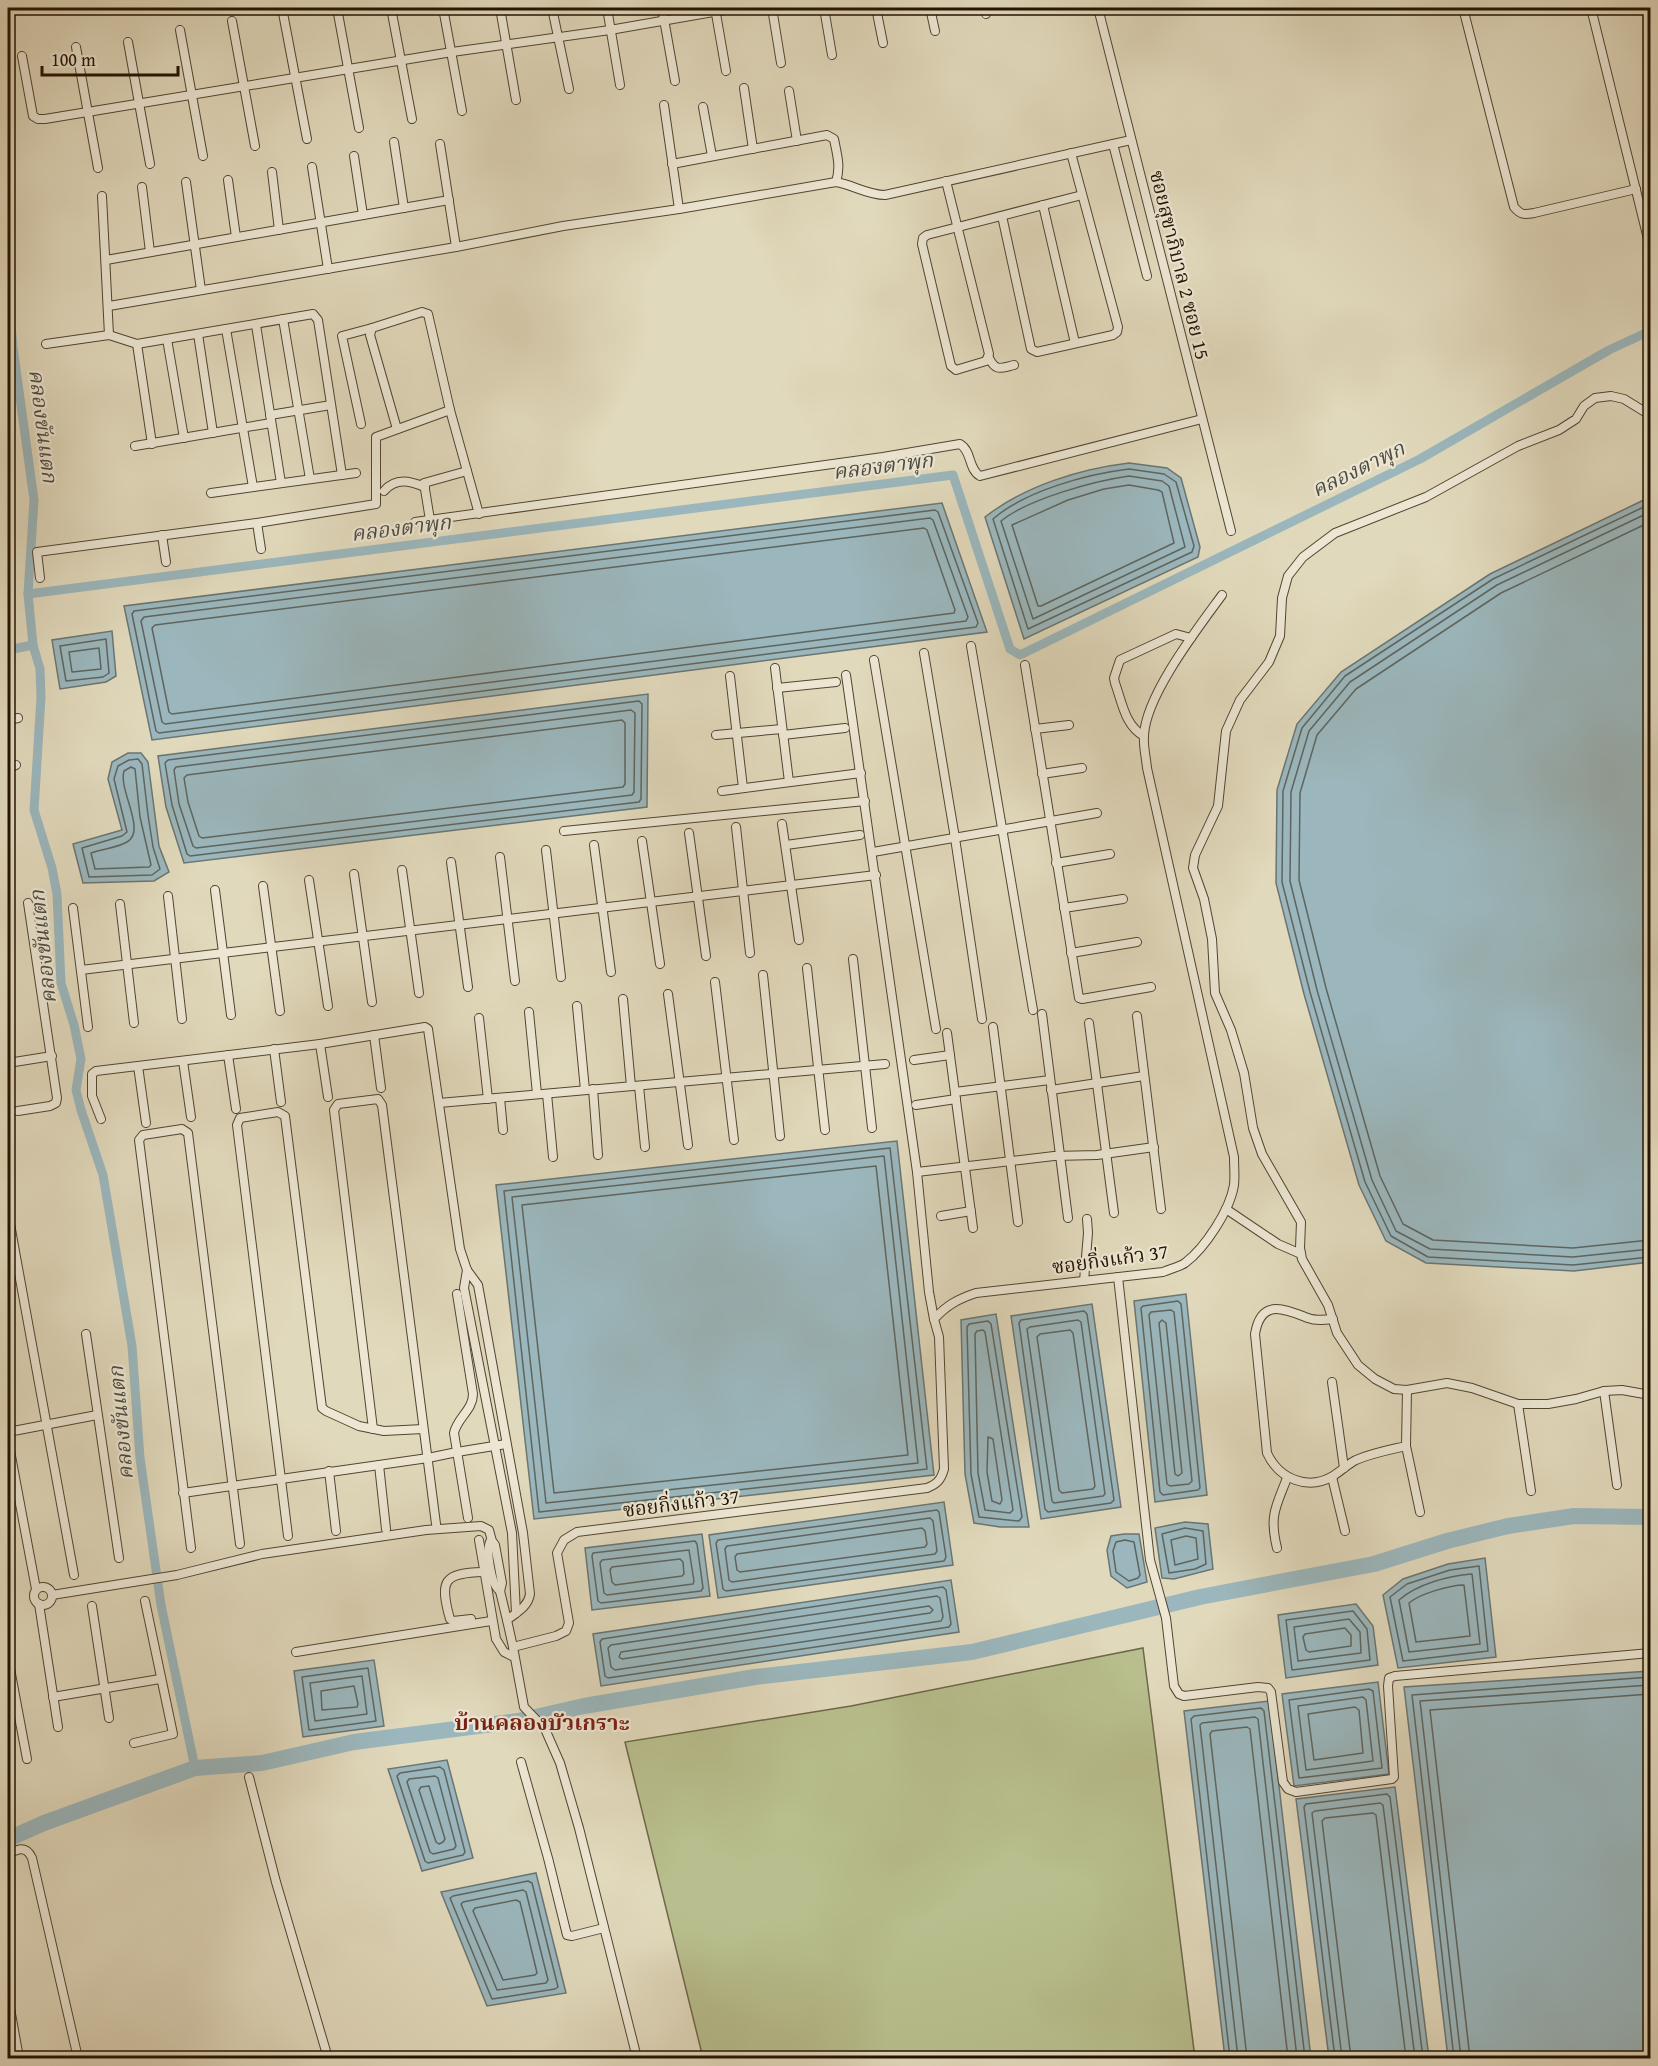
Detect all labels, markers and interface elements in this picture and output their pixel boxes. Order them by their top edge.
scale bar [42,39,178,77]
text: 100 m [51,46,96,73]
street label: ซอยสุขาภิบาล 2 ซอย 15 [1143,167,1218,363]
water label: คลองขันแตก [21,367,66,486]
water label: คลองตาพุก [1306,432,1411,504]
water label: คลองตาพุก [831,444,936,487]
water label: คลองตาพุก [349,506,454,549]
water label: คลองขันแตก [21,887,64,1005]
street label: ซอยกิ่งแก้ว 37 [1050,1236,1170,1281]
water label: คลองขันแตก [100,1364,141,1481]
street label: ซอยกิ่งแก้ว 37 [621,1481,741,1524]
district label: บ้านคลองบัวเกราะ [454,1706,630,1738]

